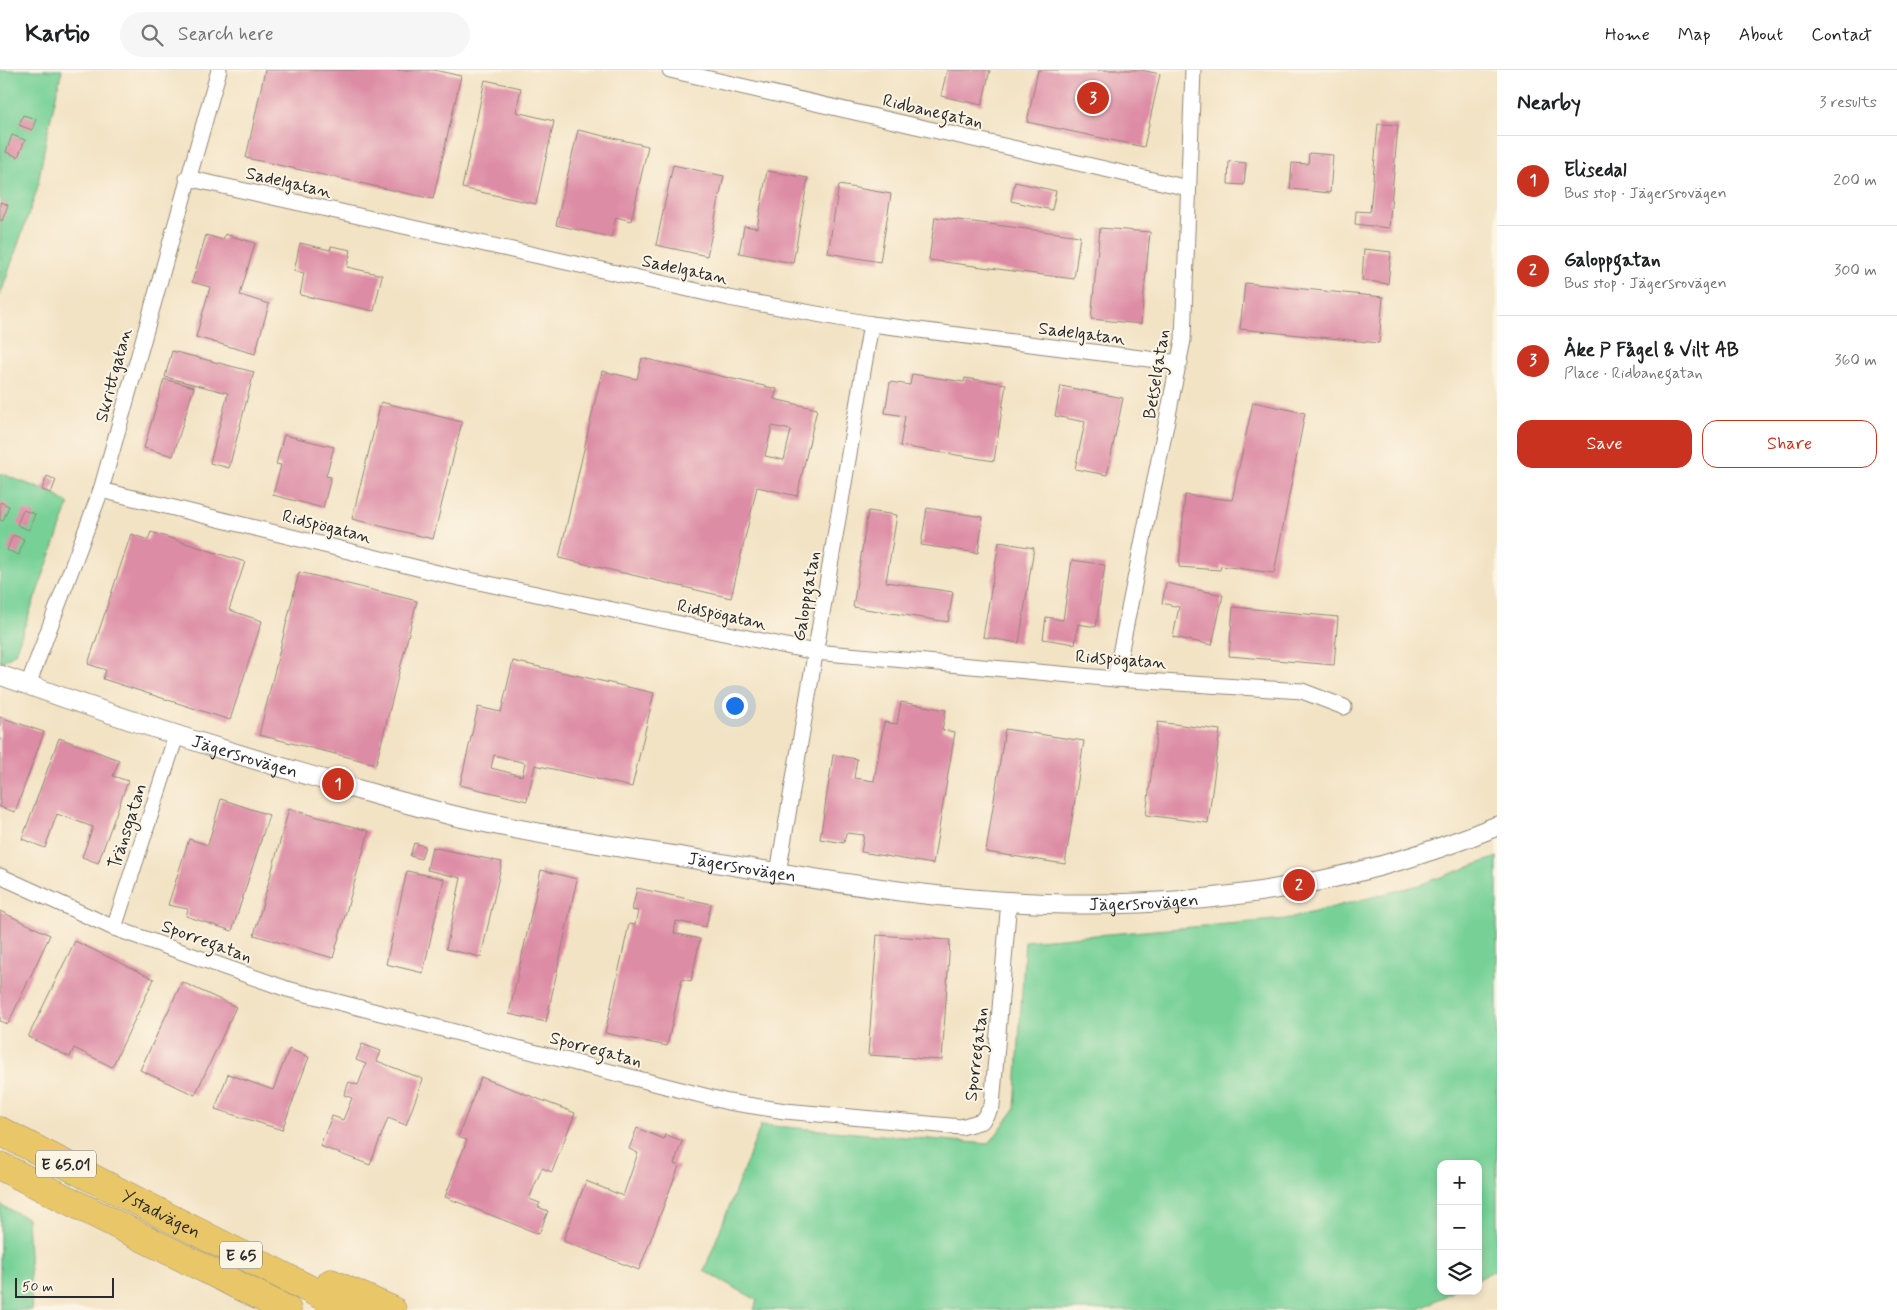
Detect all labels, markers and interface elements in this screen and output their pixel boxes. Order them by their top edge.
search box [120,12,470,57]
text: Kartio [25,19,90,50]
icon: search [138,21,166,49]
text: Search here [178,22,274,47]
text: Home [1605,23,1650,47]
text: Map [1678,23,1711,47]
text: About [1739,23,1783,47]
text: Contact [1811,23,1872,47]
pin: 3 [1077,79,1109,117]
street label: Ridbanegatan [880,89,985,137]
text: Nearby [1517,89,1581,117]
text: 3 results [1819,92,1877,113]
text: Elisedal [1564,158,1627,183]
street label: Sadelgatan [243,161,334,205]
text: 1 [1529,170,1537,191]
text: 200 m [1833,170,1877,191]
text: Bus stop · Jägersrovägen [1564,183,1727,204]
text: Galoppgatan [1564,248,1661,273]
street label: Sadelgatan [639,249,730,291]
text: 2 [1529,260,1537,281]
text: 300 m [1834,260,1877,281]
text: Bus stop · Jägersrovägen [1564,273,1727,294]
street label: Sadelgatan [1037,317,1127,351]
street label: Skrittgatan [90,325,138,425]
street label: Betselgatan [1138,327,1178,421]
text: Åke P Fågel & Vilt AB [1564,338,1739,363]
text: 3 [1529,350,1537,371]
text: 360 m [1834,350,1877,371]
text: Place · Ridbanegatan [1564,363,1703,384]
button: Save [1517,420,1692,468]
button: Share [1702,420,1877,468]
street label: Ridspögatan [280,504,374,550]
street label: Galoppgatan [787,549,829,644]
street label: Ridspögatan [675,594,769,636]
street label: Ridspögatan [1075,645,1167,675]
your location [722,693,748,719]
street label: Jägersrovägen [188,730,300,784]
pin: 1 [322,765,354,803]
street label: Tränsgatan [103,780,154,873]
street label: Jägersrovägen [686,847,798,889]
pin: 2 [1283,866,1315,904]
street label: Jägersrovägen [1089,888,1199,917]
street label: Sporregatan [157,914,255,971]
street label: Sporregatan [959,1006,997,1103]
street label: Sporregatan [546,1026,645,1076]
road number: E 65.01 [36,1150,96,1178]
map controls [1437,1160,1482,1295]
button: + [1437,1160,1482,1205]
street label: Ystadvägen [117,1184,204,1245]
button: − [1437,1205,1482,1250]
road number: E 65 [220,1242,262,1268]
button: layers [1437,1250,1482,1295]
scale bar [15,1275,114,1298]
text: 50 m [22,1278,53,1296]

